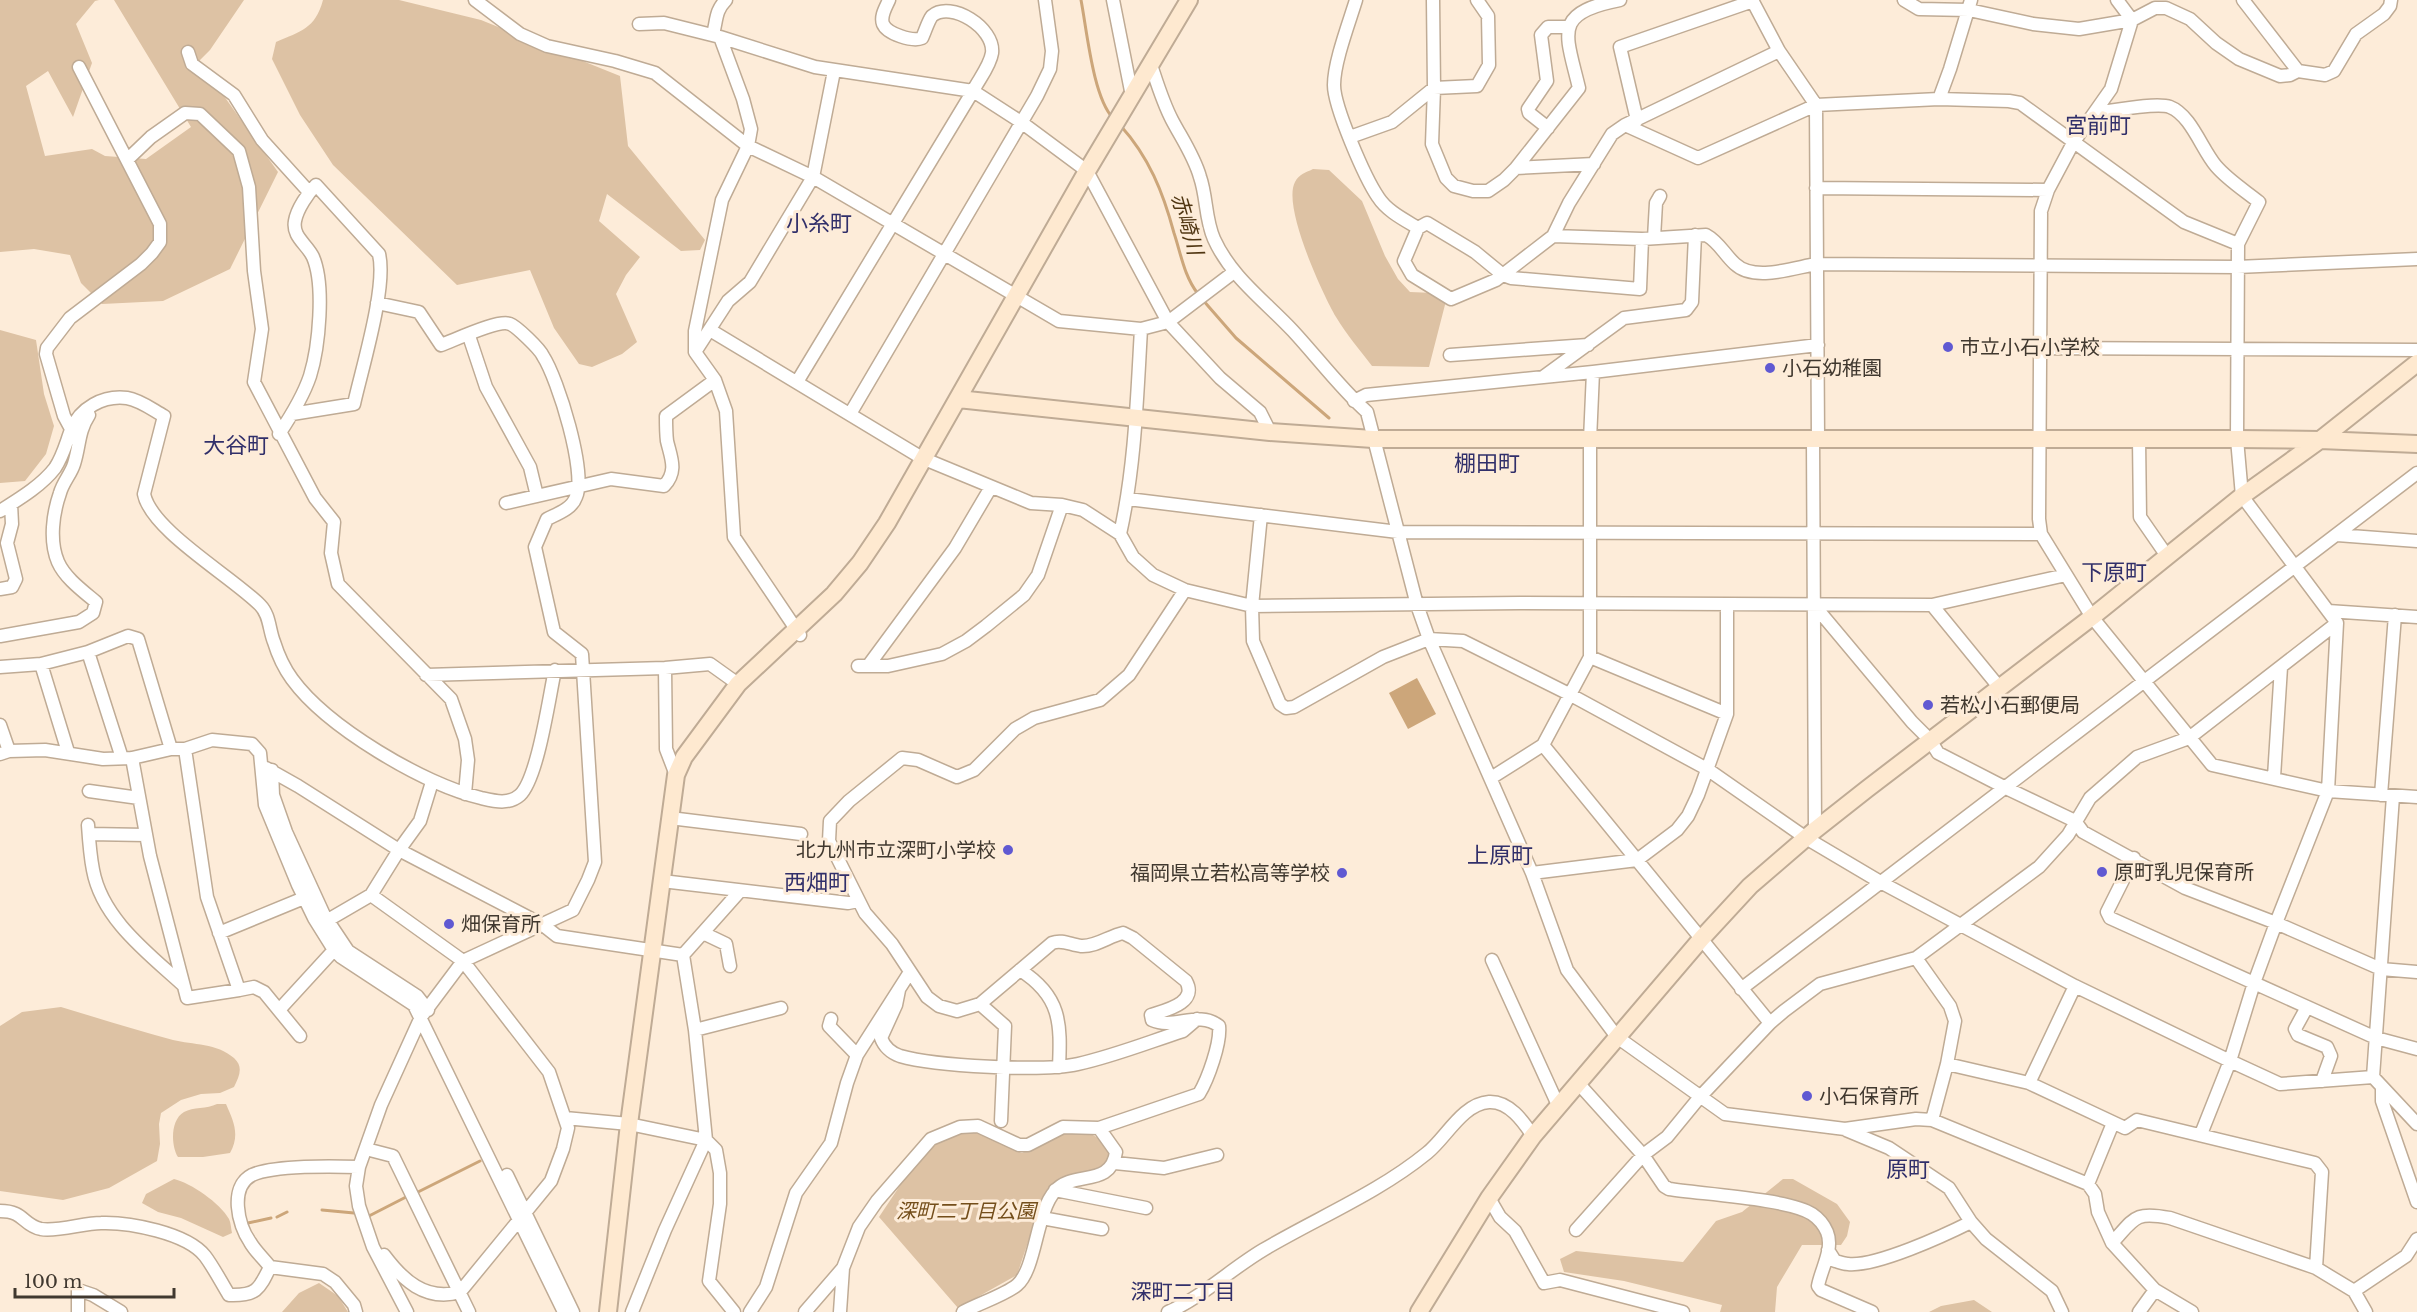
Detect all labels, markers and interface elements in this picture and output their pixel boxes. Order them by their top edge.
district label: 宮前町 [2065,112,2131,139]
water label: 赤崎川 [1166,190,1209,260]
district label: 小糸町 [786,210,852,237]
place label: 市立小石小学校 [1960,335,2100,359]
marker: 市立小石小学校 [1941,340,1955,354]
place label: 小石幼稚園 [1782,356,1882,380]
marker: 小石幼稚園 [1763,361,1777,375]
district label: 大谷町 [203,432,269,459]
district label: 棚田町 [1454,450,1520,477]
district label: 下原町 [2081,559,2147,586]
place label: 若松小石郵便局 [1940,693,2080,717]
marker: 若松小石郵便局 [1921,698,1935,712]
place label: 北九州市立深町小学校 [796,838,996,862]
district label: 上原町 [1467,842,1533,869]
marker: 北九州市立深町小学校 [1001,843,1015,857]
place label: 原町乳児保育所 [2114,860,2254,884]
place label: 福岡県立若松高等学校 [1130,861,1330,885]
marker: 原町乳児保育所 [2095,865,2109,879]
marker: 福岡県立若松高等学校 [1335,866,1349,880]
district label: 西畑町 [784,869,850,896]
place label: 畑保育所 [461,912,541,936]
marker: 畑保育所 [442,917,456,931]
place label: 小石保育所 [1819,1084,1919,1108]
marker: 小石保育所 [1800,1089,1814,1103]
district label: 原町 [1886,1156,1930,1183]
park label: 深町二丁目公園 [896,1199,1039,1223]
scale bar [15,1261,174,1299]
text: 100 m [24,1271,82,1293]
district label: 深町二丁目 [1131,1279,1236,1305]

